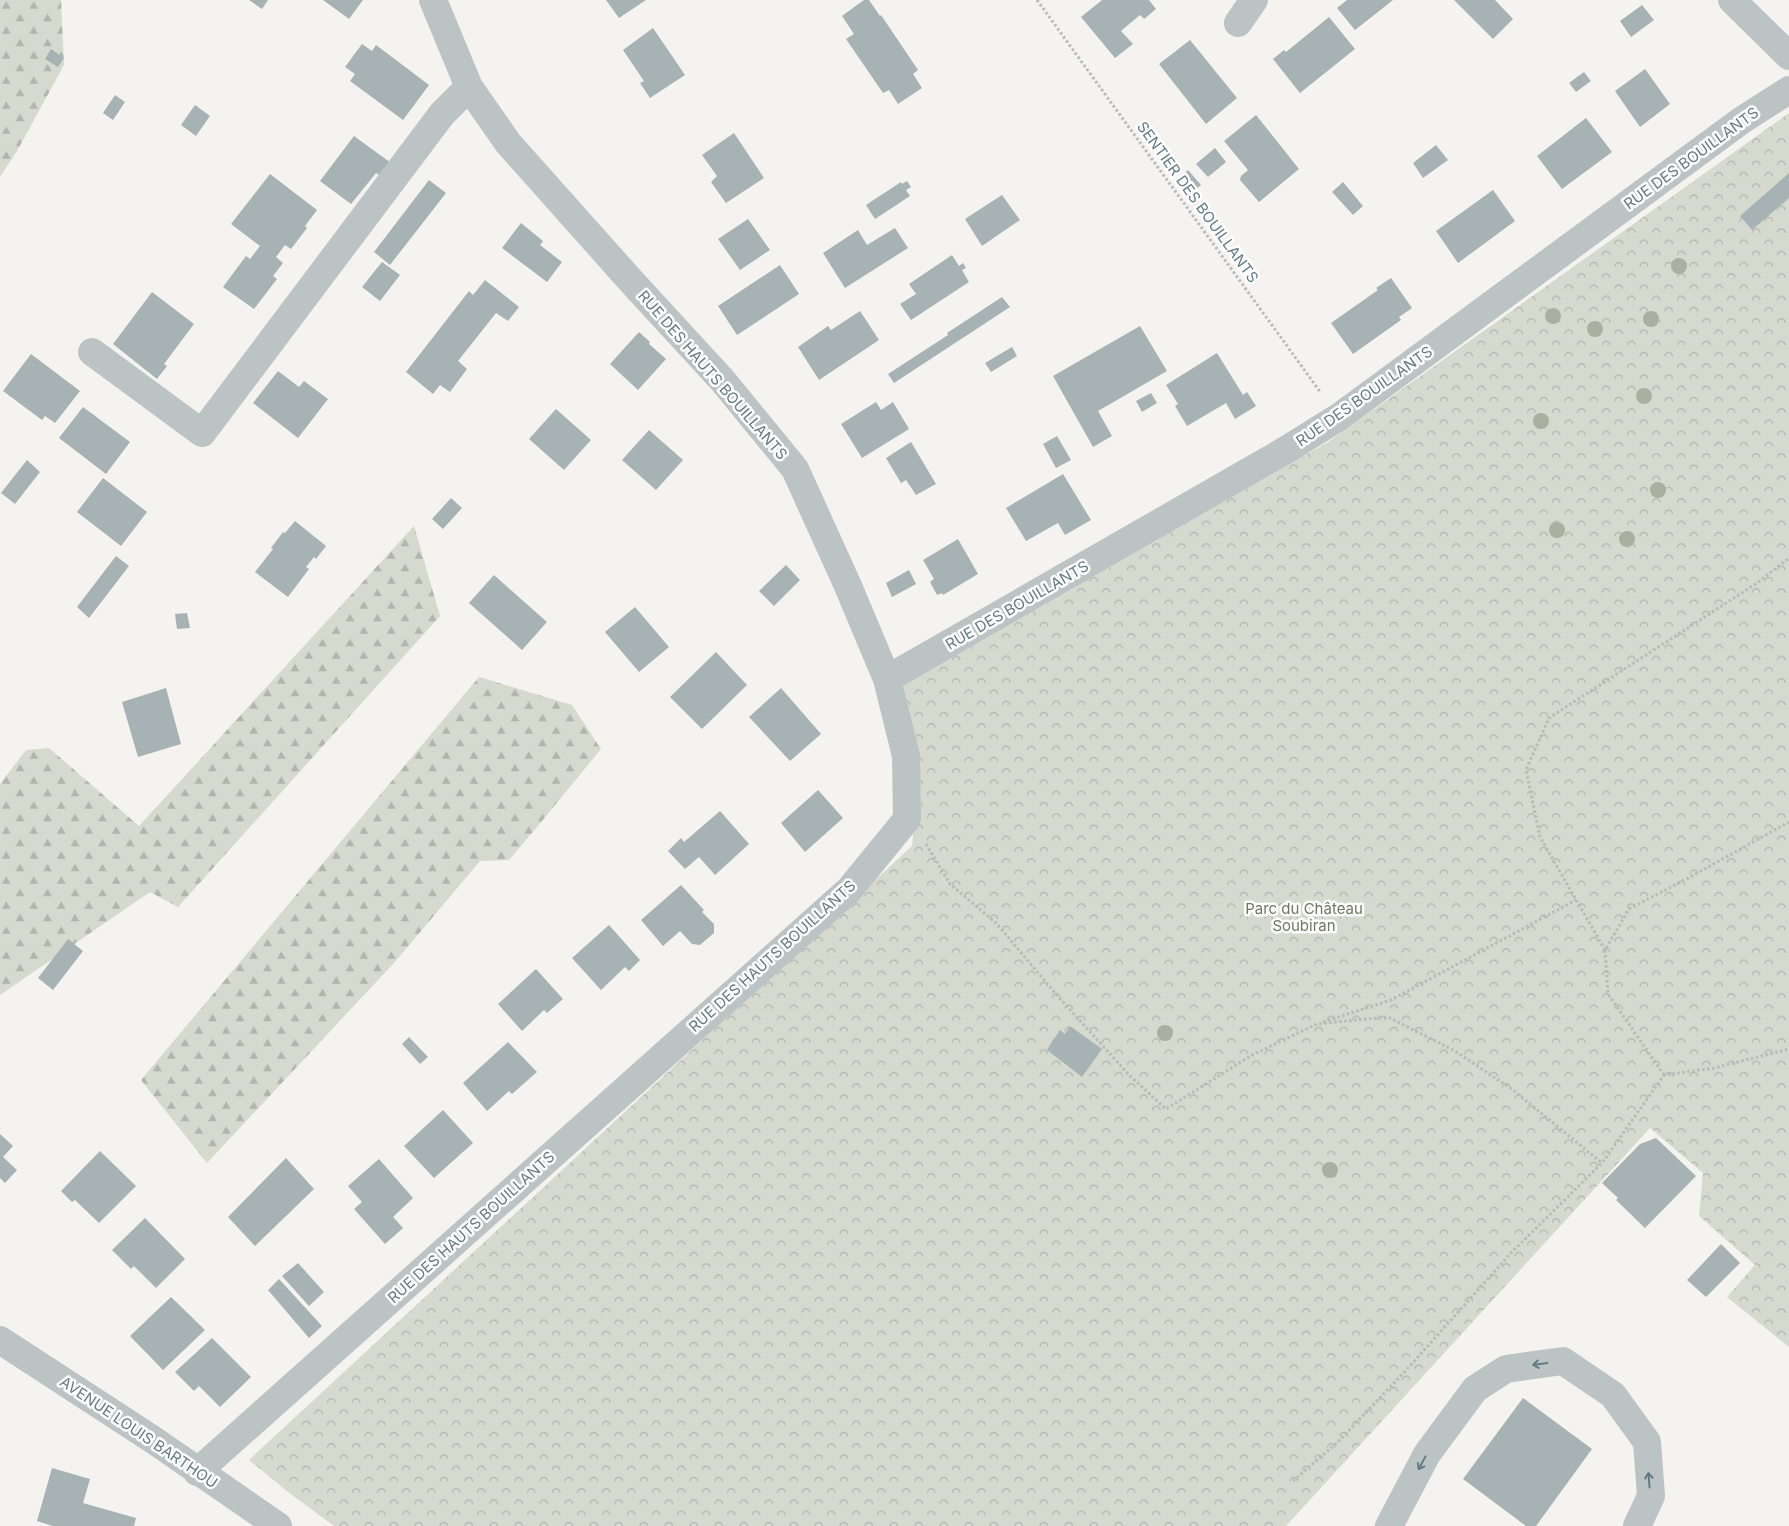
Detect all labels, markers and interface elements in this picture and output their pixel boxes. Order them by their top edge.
street label: RUE DES BOUILLANTS [1620,103,1762,213]
street label: SENTIER DES BOUILLANTS [1133,118,1263,286]
street label: RUE DES HAUTS BOUILLANTS [634,286,792,464]
street label: RUE DES BOUILLANTS [1292,342,1436,450]
street label: RUE DES BOUILLANTS [942,556,1092,654]
street label: RUE DES HAUTS BOUILLANTS [685,876,859,1036]
park label: Parc du Château Soubiran [1245,899,1363,935]
street label: RUE DES HAUTS BOUILLANTS [384,1147,558,1307]
one-way arrow [1532,1359,1548,1369]
street label: AVENUE LOUIS BARTHOU [56,1372,222,1492]
one-way arrow [1417,1455,1426,1470]
one-way arrow [1645,1472,1654,1488]

